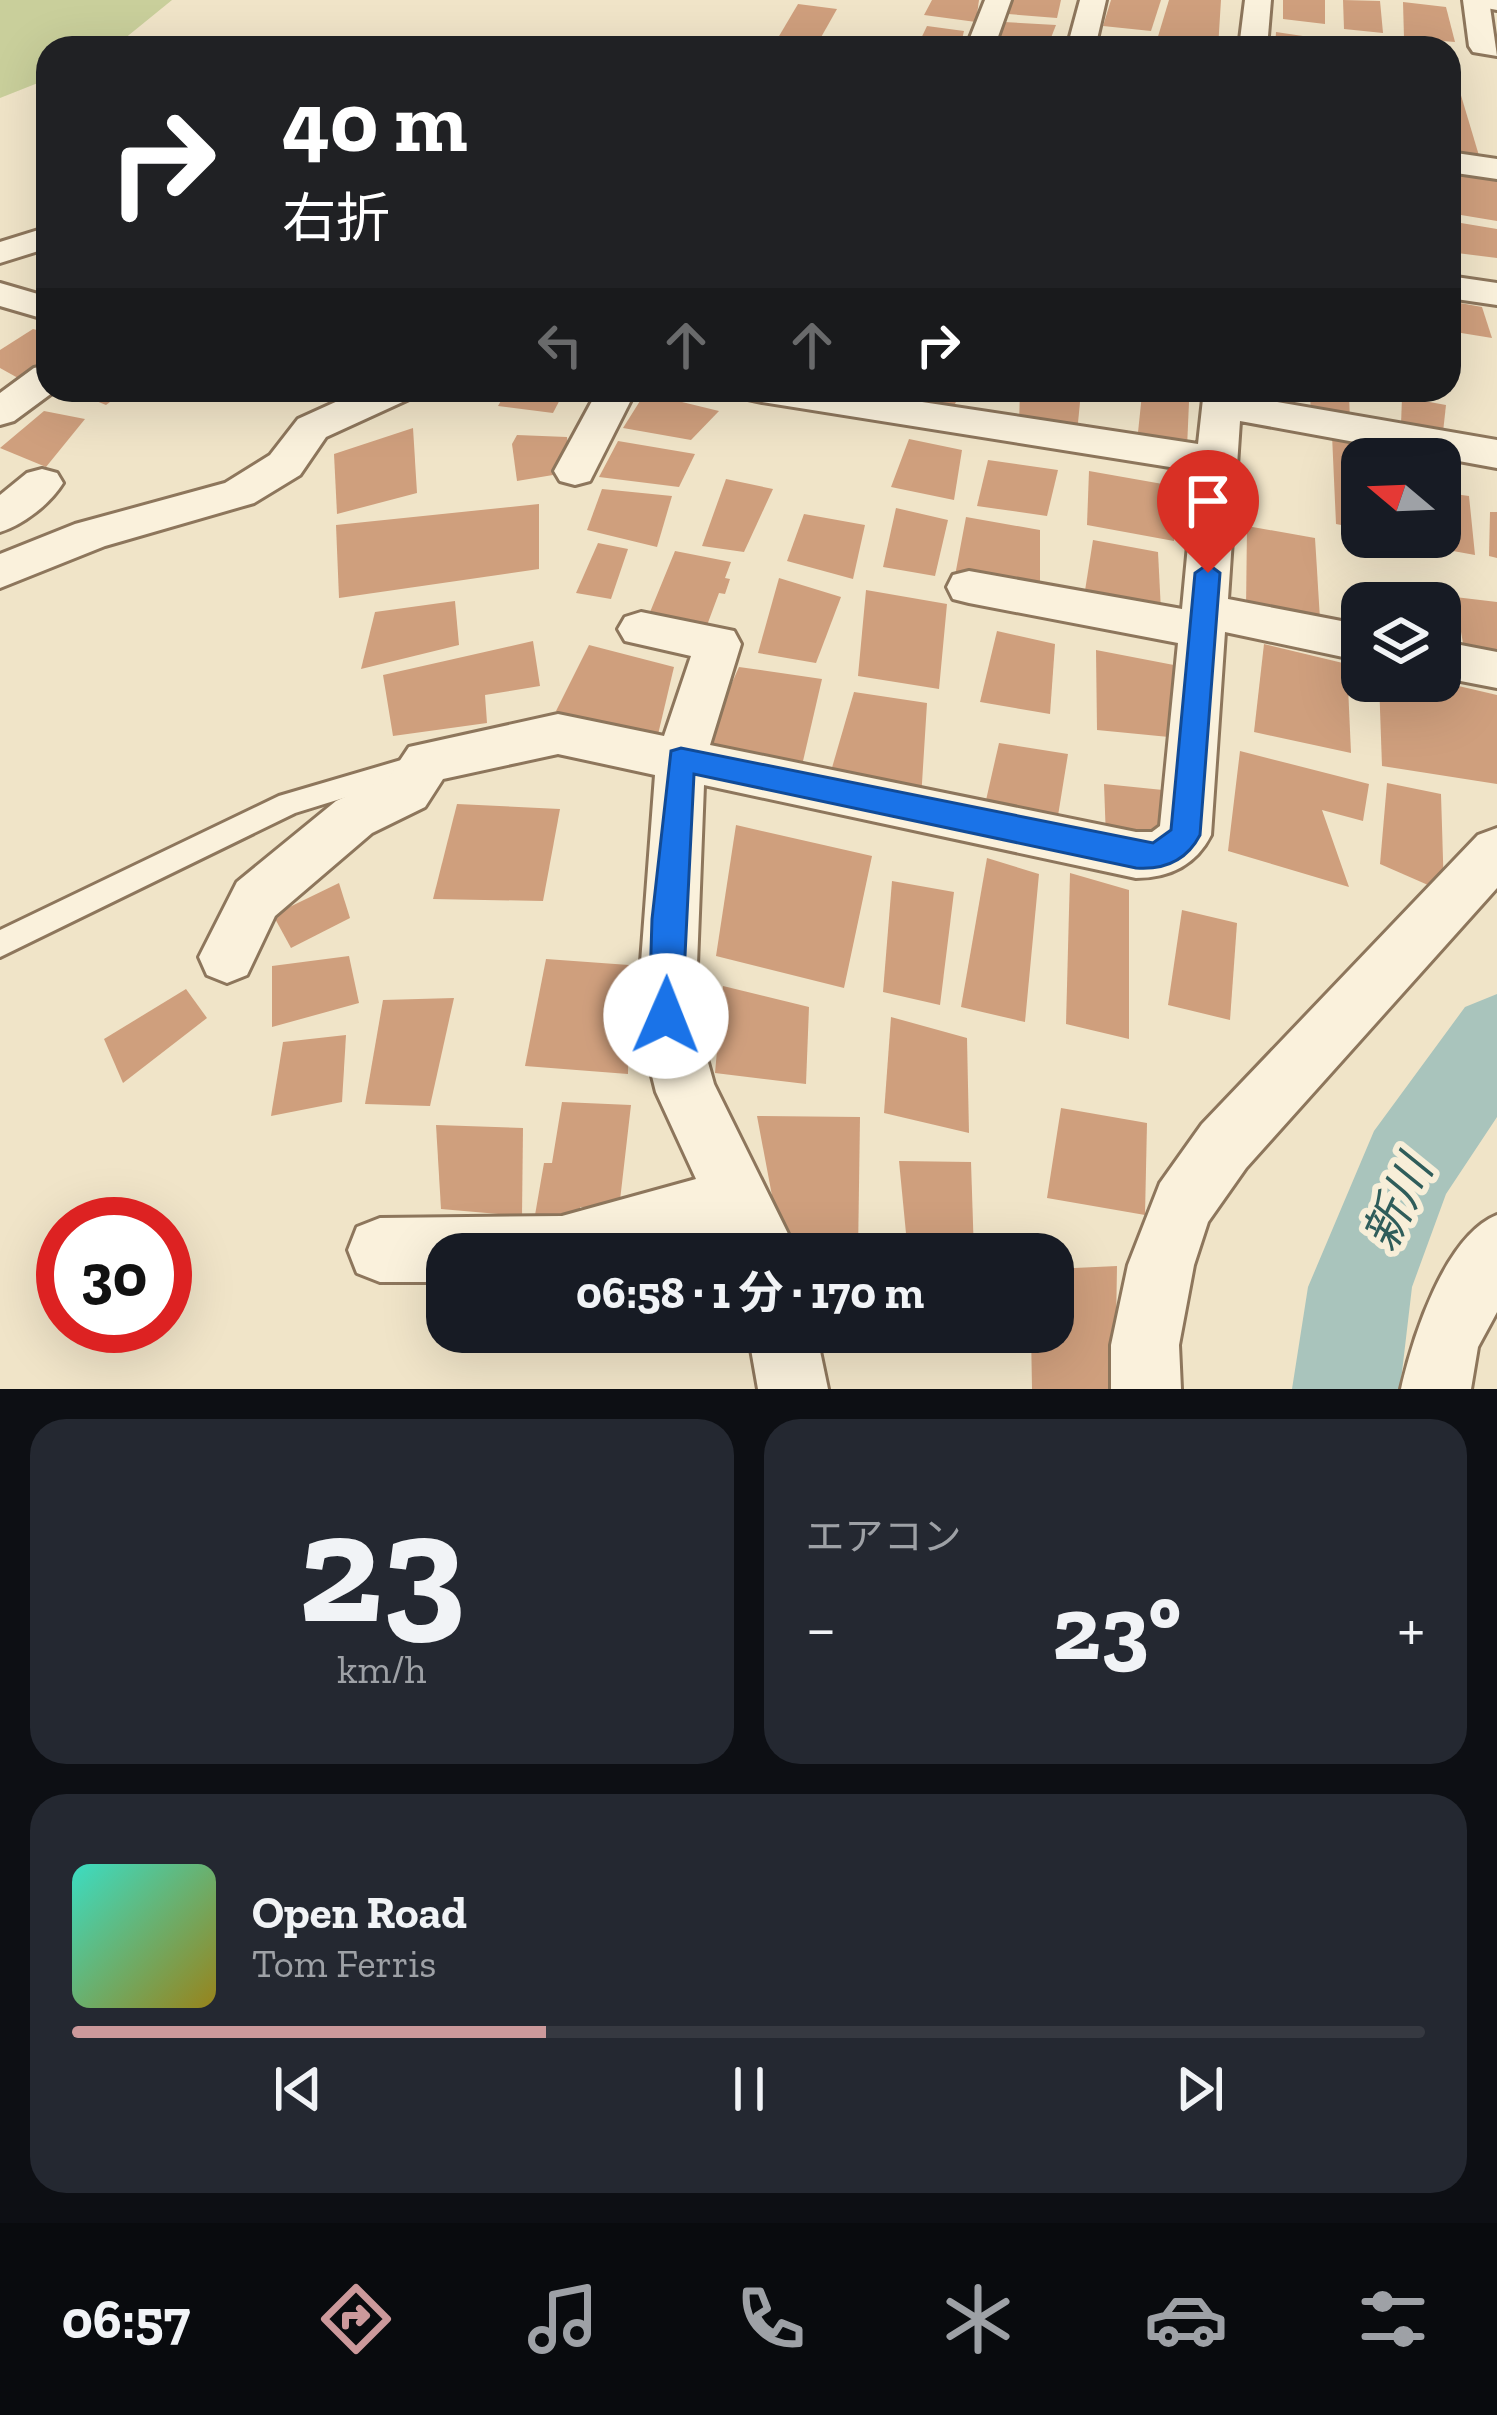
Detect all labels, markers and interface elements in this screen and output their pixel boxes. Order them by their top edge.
text: 40 m [282,72,468,173]
icon: right [84,84,240,240]
text: 右折 [282,186,390,251]
icon: left [527,312,593,378]
icon: ahead [653,312,719,378]
icon: ahead [779,312,845,378]
icon: right [905,312,971,378]
north arrow [1341,438,1461,558]
map controls [1341,438,1461,702]
pin [1157,450,1259,573]
icon: arrive [1175,468,1241,534]
button: layers [1341,582,1461,702]
position arrow [603,953,729,1079]
water label: 新川 [1351,1143,1446,1259]
speed limit sign: 30 [36,1197,192,1353]
text: 06:58 · 1 分 · 170 m [576,1266,924,1320]
text: 23 [298,1474,465,1661]
text: エアコン [806,1513,962,1560]
text: 23° [1052,1574,1181,1682]
text: − [806,1589,836,1668]
text: + [1397,1589,1425,1668]
text: km/h [337,1646,426,1693]
text: Open Road [252,1886,467,1940]
text: Tom Ferris [252,1940,436,1987]
icon: previous [265,2056,331,2122]
icon: pause [716,2056,782,2122]
icon: next [1167,2056,1233,2122]
icon: directions [314,2277,398,2361]
icon: music [521,2277,605,2361]
icon: phone [729,2277,813,2361]
icon: climate [936,2277,1020,2361]
icon: car [1144,2277,1228,2361]
icon: filters [1351,2277,1435,2361]
text: 06:57 [62,2287,190,2352]

